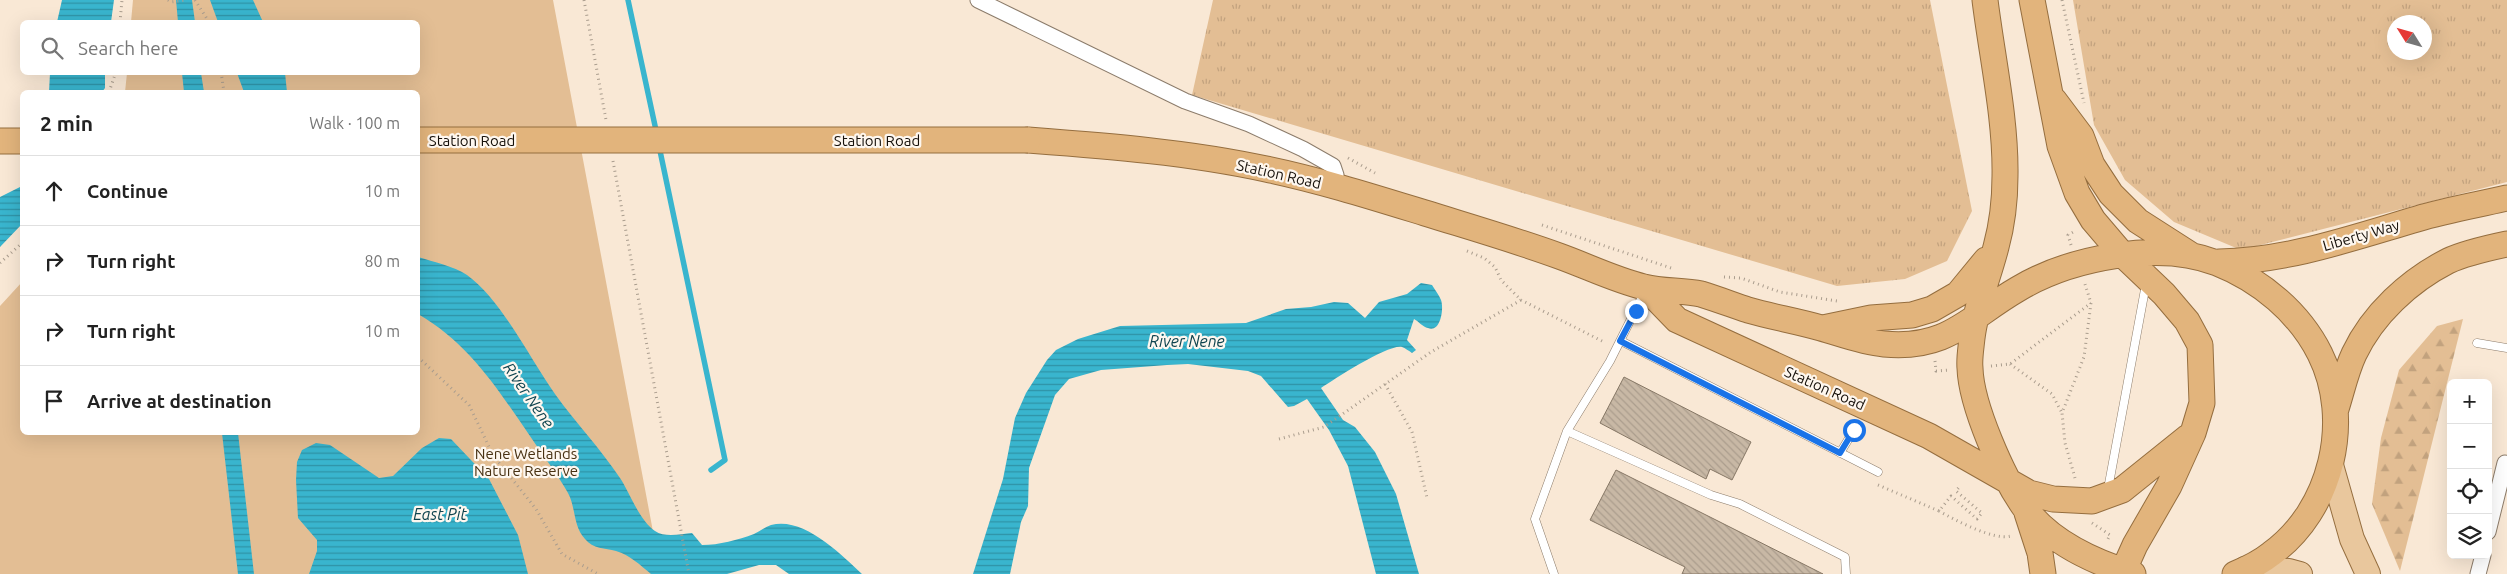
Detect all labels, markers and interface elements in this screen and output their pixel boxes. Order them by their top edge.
north arrow [2387,15,2432,60]
search box [20,20,420,75]
icon: search [38,34,66,62]
text: Search here [78,37,178,59]
text: 2 min [40,111,93,135]
text: Walk · 100 m [309,114,400,132]
street label: Station Road [429,132,515,149]
street label: Station Road [834,132,920,149]
street label: Station Road [1235,156,1323,192]
icon: ahead [40,177,68,205]
text: Continue [87,180,168,202]
text: 10 m [364,182,400,200]
street label: Liberty Way [2321,216,2401,254]
icon: right [40,247,68,275]
text: Turn right [87,250,175,272]
text: 80 m [364,252,400,270]
route end [1625,300,1648,323]
icon: right [40,317,68,345]
text: Turn right [87,320,175,342]
text: 10 m [364,322,400,340]
water label: River Nene [1149,332,1225,350]
water label: River Nene [500,359,558,431]
street label: Station Road [1782,363,1868,413]
map controls [2447,379,2492,559]
button: + [2447,379,2492,424]
icon: arrive [40,387,68,415]
text: Arrive at destination [87,390,272,412]
route start [1843,419,1866,442]
button: − [2447,424,2492,469]
park label: Nene Wetlands Nature Reserve [474,445,578,479]
button: locate [2447,469,2492,514]
water label: East Pit [413,505,467,523]
button: layers [2447,514,2492,559]

